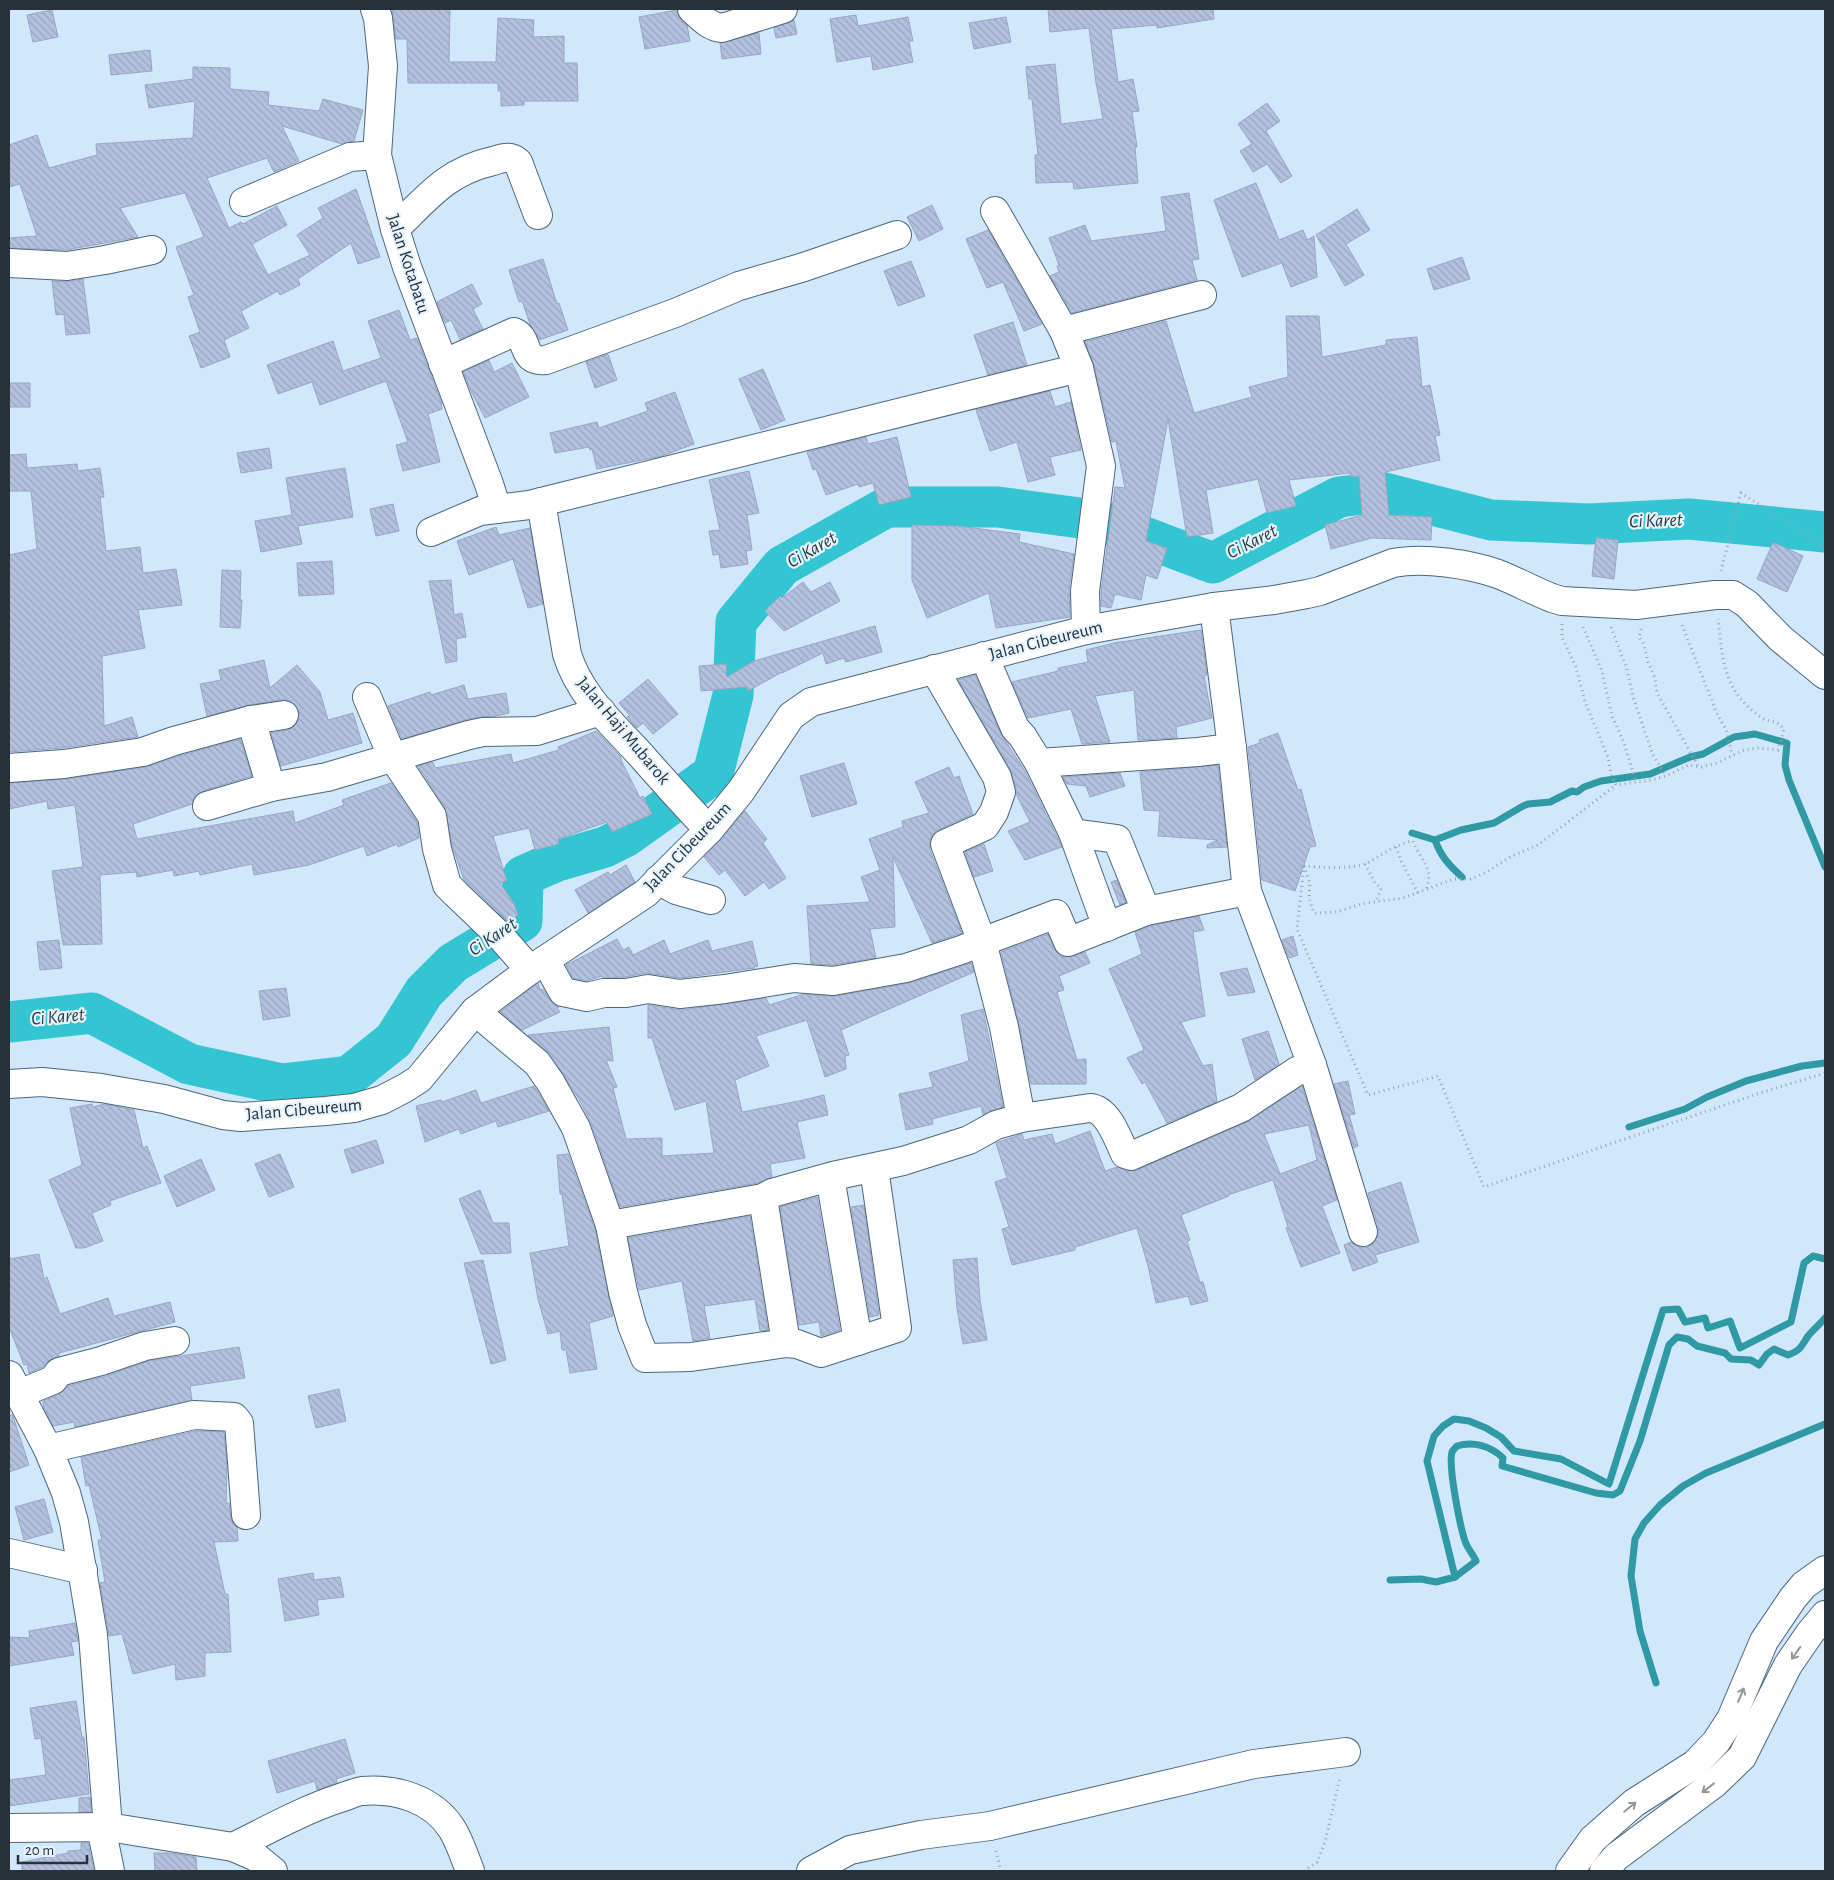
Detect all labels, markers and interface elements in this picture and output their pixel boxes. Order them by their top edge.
street label: Jalan Kotabatu [383,212,433,316]
water label: Ci Karet [1629,511,1684,531]
water label: Ci Karet [1224,521,1281,563]
water label: Ci Karet [784,528,841,572]
street label: Jalan Cibeureum [987,618,1105,664]
street label: Jalan Haji Mubarok [573,674,673,789]
street label: Jalan Cibeureum [641,799,735,895]
water label: Ci Karet [465,914,521,960]
water label: Ci Karet [30,1005,86,1029]
street label: Jalan Cibeureum [245,1096,363,1124]
one-way arrow [1791,1646,1801,1660]
one-way arrow [1737,1688,1747,1703]
one-way arrow [1701,1783,1715,1793]
one-way arrow [1623,1802,1636,1813]
scale bar [18,1832,86,1864]
text: 20 m [25,1843,54,1858]

